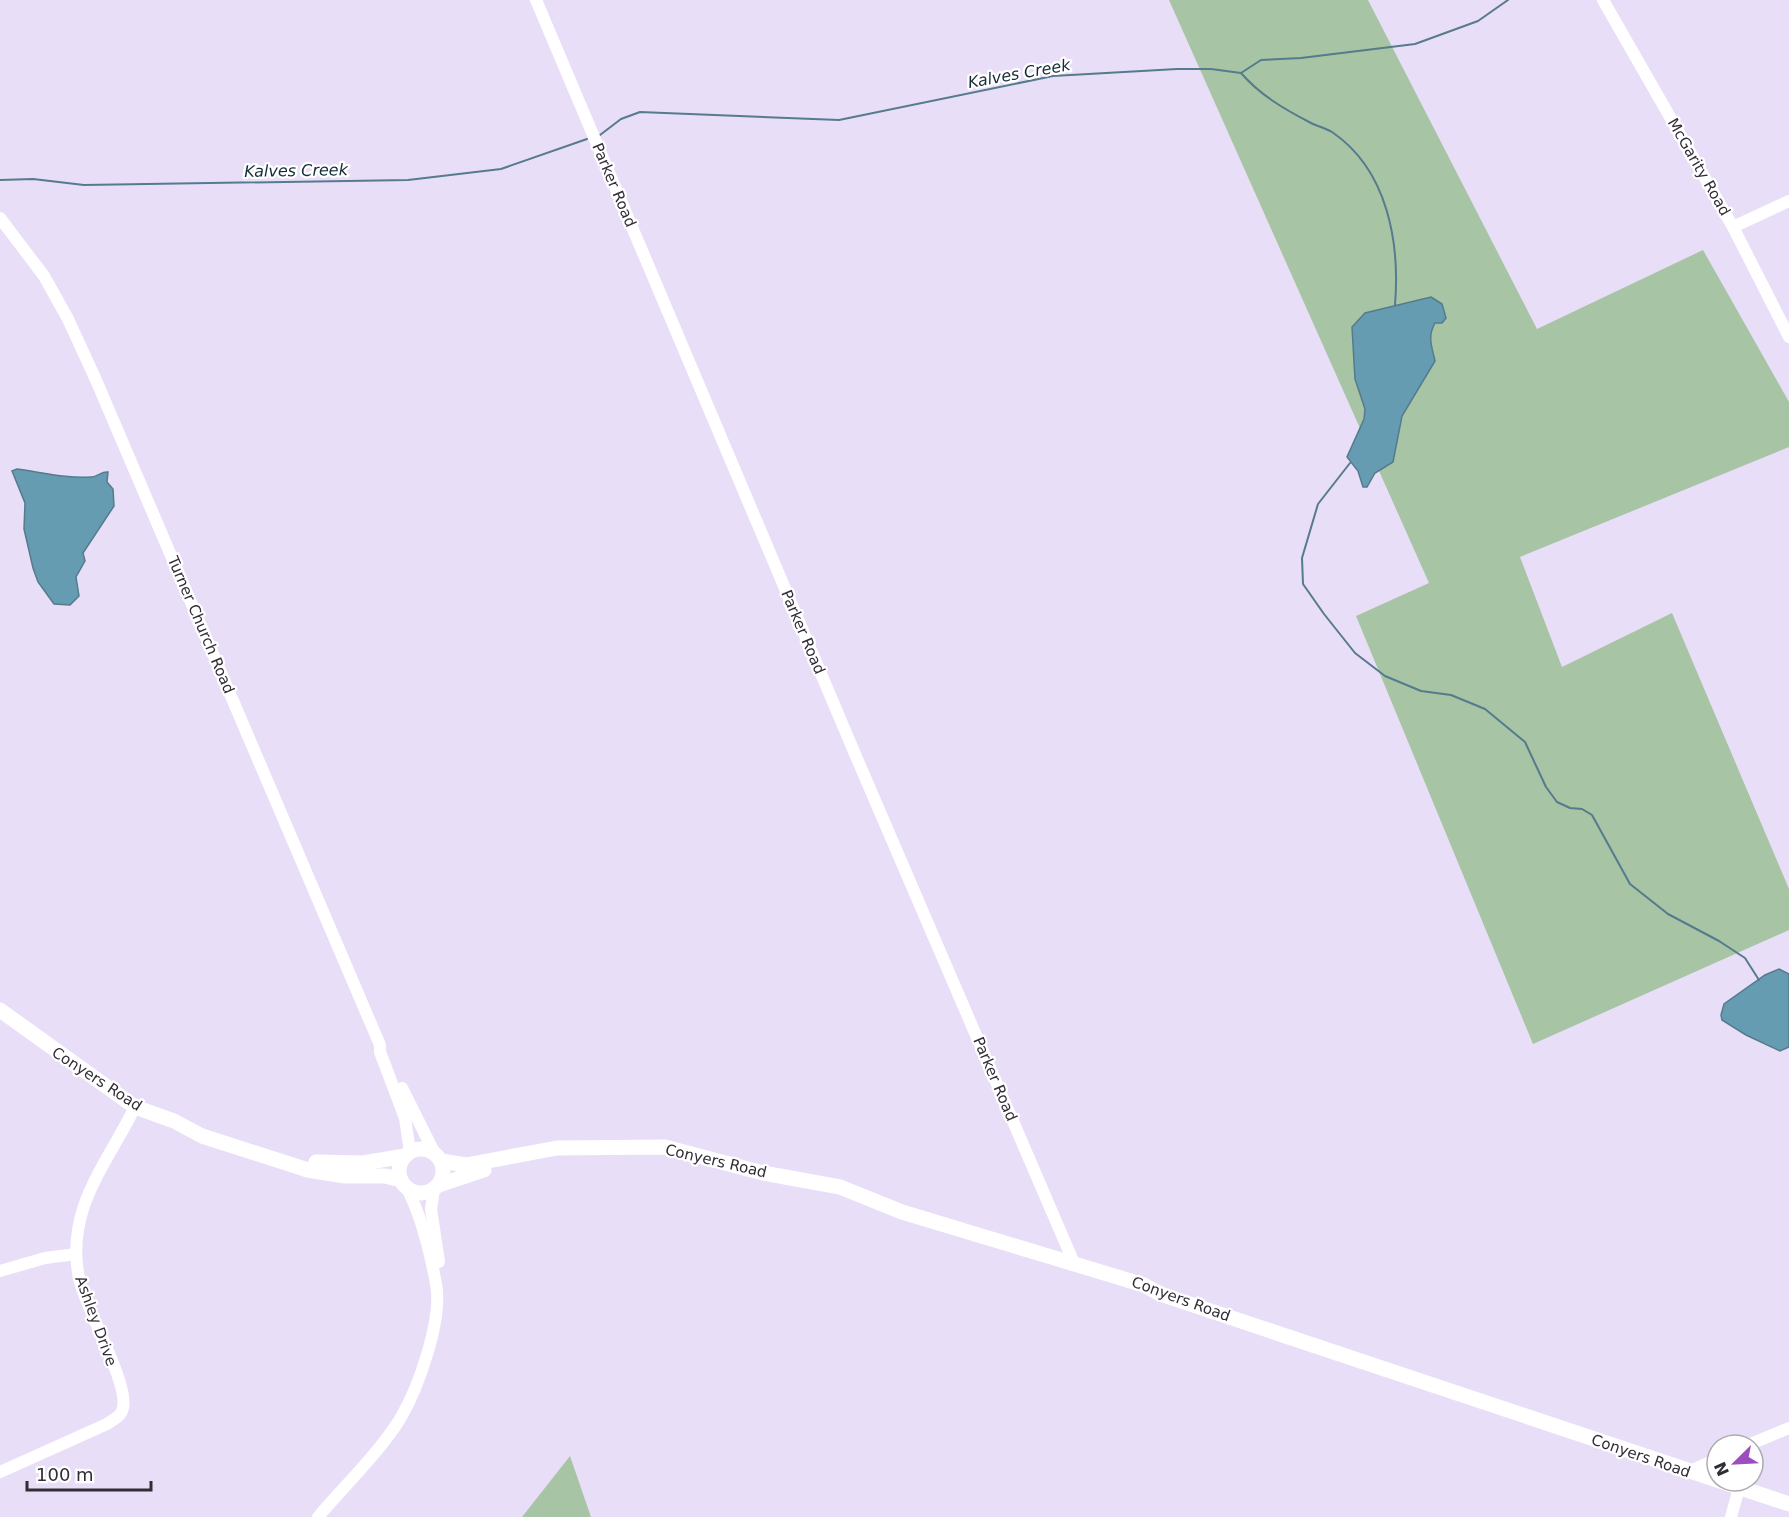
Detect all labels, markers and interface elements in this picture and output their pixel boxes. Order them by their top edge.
water label: Kalves Creek [966,55,1072,92]
street label: McGarity Road [1664,115,1734,219]
street label: Parker Road [588,140,640,230]
water label: Kalves Creek [244,160,349,181]
street label: Turner Church Road [164,553,238,696]
street label: Parker Road [777,587,829,677]
street label: Parker Road [969,1034,1021,1124]
street label: Conyers Road [49,1043,145,1115]
street label: Conyers Road [663,1141,769,1181]
street label: Ashley Drive [71,1273,121,1369]
street label: Conyers Road [1129,1273,1233,1325]
street label: Conyers Road [1589,1431,1693,1481]
north arrow [1705,1433,1765,1493]
scale bar [27,1454,152,1492]
text: N [1710,1459,1733,1479]
text: 100 m [36,1464,94,1485]

